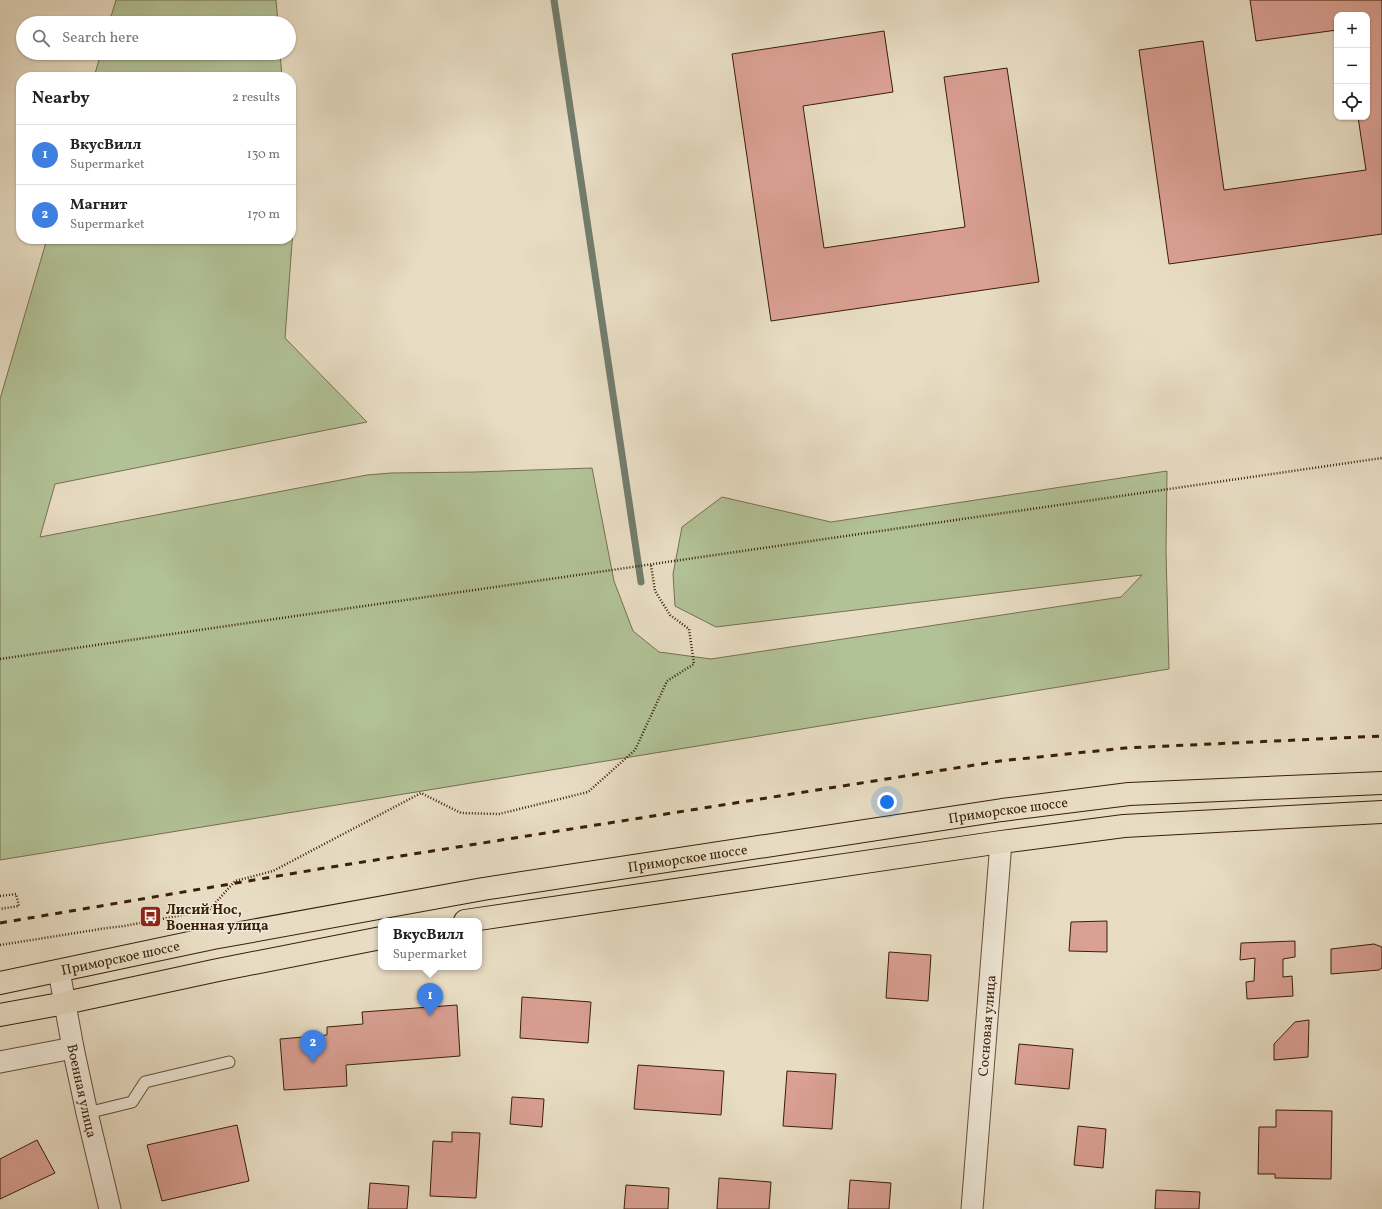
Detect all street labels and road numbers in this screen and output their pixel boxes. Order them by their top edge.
street label: Приморское шоссе [947,794,1069,829]
street label: Приморское шоссе [627,841,749,878]
street label: Приморское шоссе [60,937,182,981]
street label: Сосновая улица [975,974,1001,1077]
street label: Военная улица [61,1042,101,1140]

